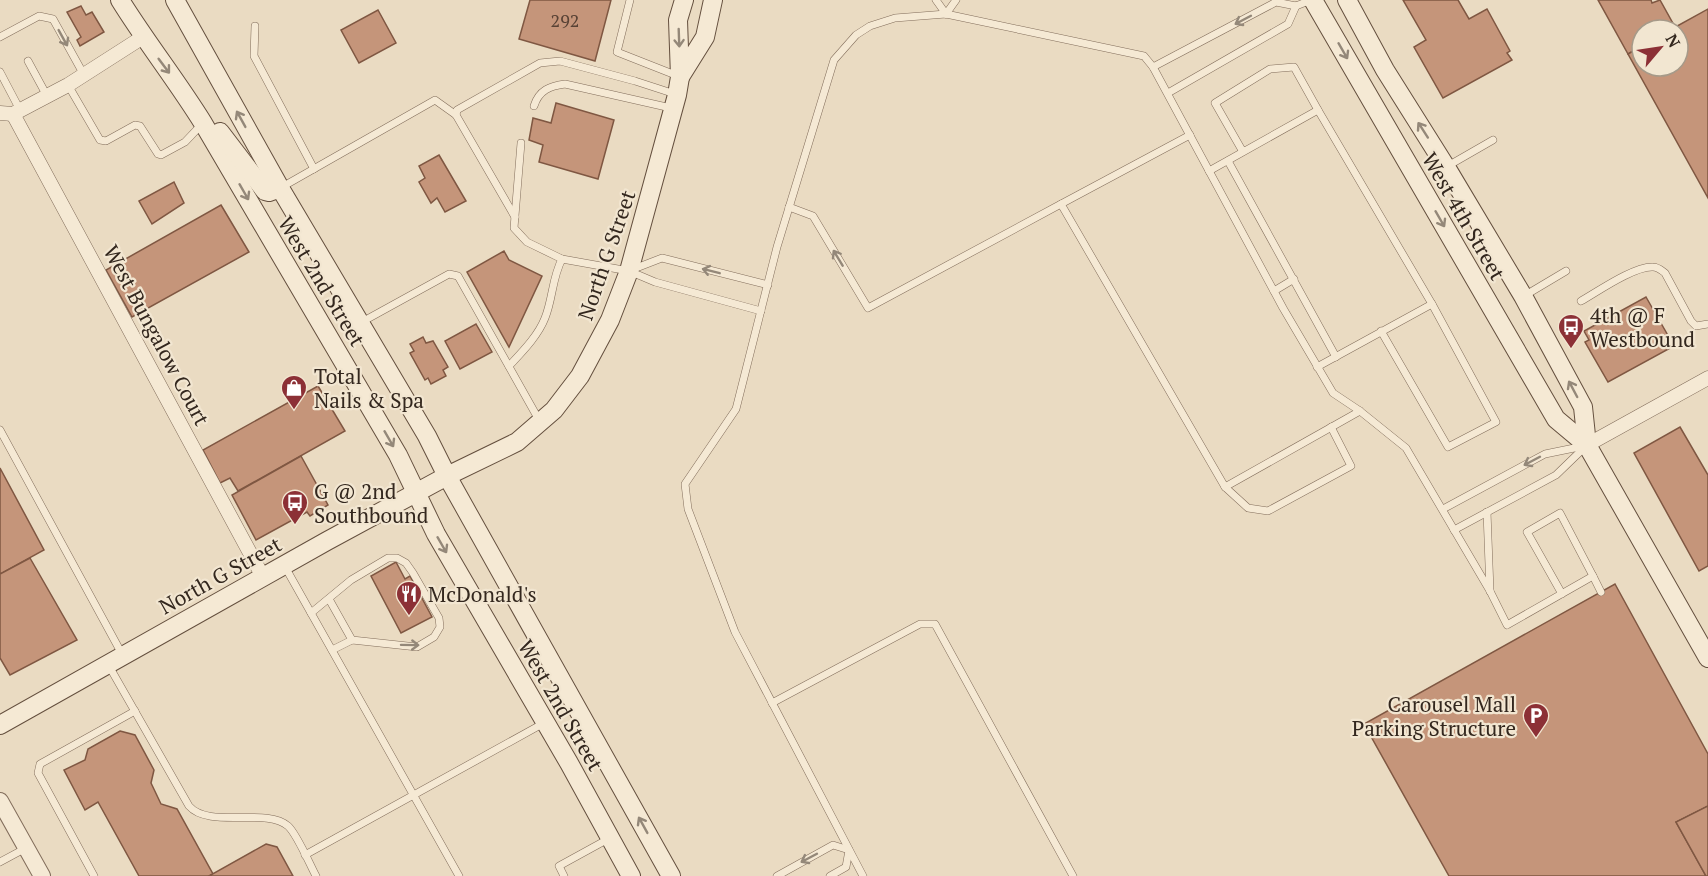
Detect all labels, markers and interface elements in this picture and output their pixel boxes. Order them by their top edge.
house number: 292 [551,8,579,32]
one-way arrow [1234,15,1252,26]
north arrow [1630,18,1690,78]
one-way arrow [673,27,684,47]
one-way arrow [58,28,69,46]
text: N [1661,30,1686,51]
one-way arrow [1337,42,1349,59]
one-way arrow [158,57,171,73]
one-way arrow [235,110,246,128]
one-way arrow [1417,122,1429,139]
street label: West 4th Street [1416,147,1512,285]
one-way arrow [238,183,250,200]
street label: North G Street [571,186,641,324]
street label: West 2nd Street [272,211,372,351]
one-way arrow [1435,211,1447,228]
street label: West Bungalow Court [98,240,217,430]
one-way arrow [832,250,844,267]
one-way arrow [702,264,721,276]
place label: 4th @ F Westbound [1590,301,1695,353]
bus stop icon: 4th @ F Westbound [1556,312,1586,350]
place label: Total Nails & Spa [314,362,424,414]
shop icon: Total Nails & Spa [279,373,309,411]
one-way arrow [1567,381,1578,399]
one-way arrow [384,430,396,447]
one-way arrow [1523,456,1541,467]
place label: G @ 2nd Southbound [314,477,429,529]
bus stop icon: G @ 2nd Southbound [280,488,310,526]
street label: North G Street [154,530,286,620]
one-way arrow [436,536,448,553]
restaurant icon: McDonald's [394,579,424,617]
place label: McDonald's [428,580,537,608]
street label: West 2nd Street [512,634,610,776]
one-way arrow [400,639,420,651]
place label: Carousel Mall Parking Structure [1352,690,1516,742]
parking icon: Carousel Mall Parking Structure [1521,701,1551,739]
one-way arrow [637,817,649,834]
one-way arrow [801,852,818,864]

